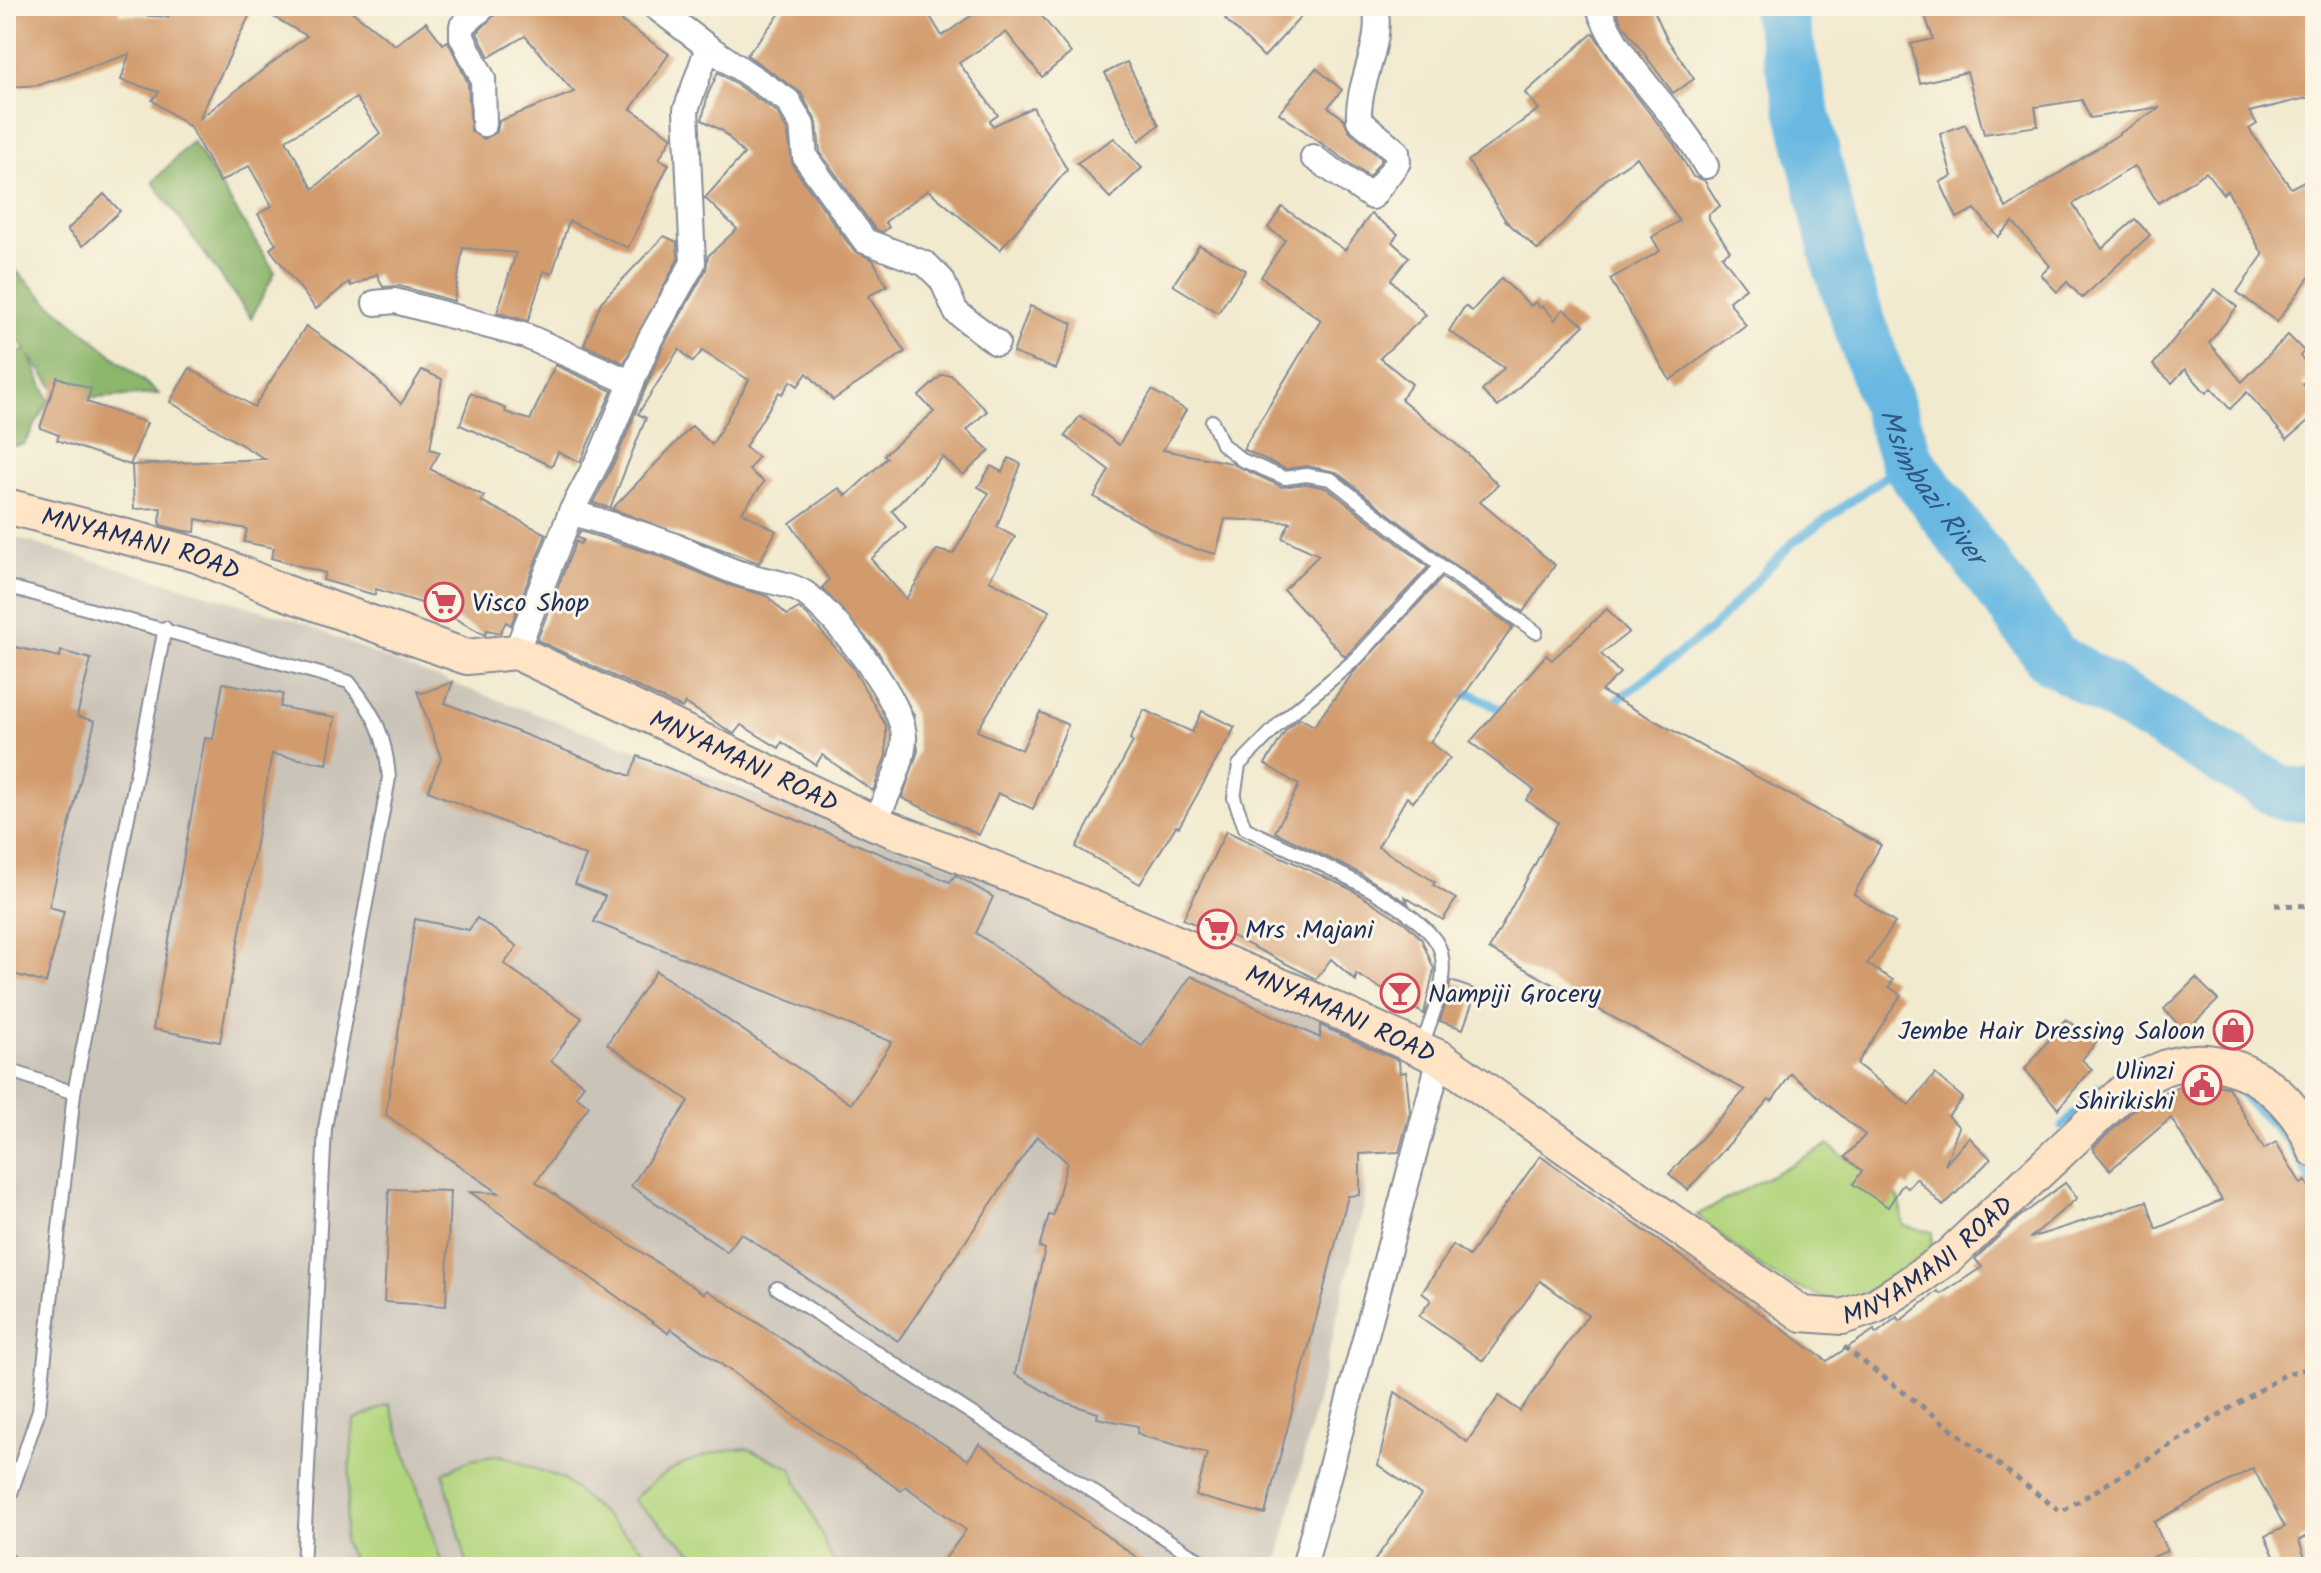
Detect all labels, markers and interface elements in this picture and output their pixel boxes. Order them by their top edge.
water label: Msimbazi River [1866,403,2000,580]
street label: MNYAMANI ROAD [37,497,246,594]
supermarket icon: Visco Shop [423,581,465,623]
place label: Visco Shop [472,583,589,625]
street label: MNYAMANI ROAD [642,699,845,826]
supermarket icon: Mrs .Majani [1196,908,1238,950]
place label: Mrs .Majani [1245,910,1375,952]
street label: MNYAMANI ROAD [1238,954,1442,1076]
bar icon: Nampiji Grocery [1379,972,1421,1014]
place label: Nampiji Grocery [1428,974,1601,1016]
shop icon: Jembe Hair Dressing Saloon [2212,1009,2254,1051]
place label: Jembe Hair Dressing Saloon [1898,1011,2205,1053]
place label: Ulinzi Shirikishi [2076,1051,2176,1123]
public building icon: Ulinzi Shirikishi [2181,1064,2223,1106]
street label: MNYAMANI ROAD [1837,1186,2025,1338]

